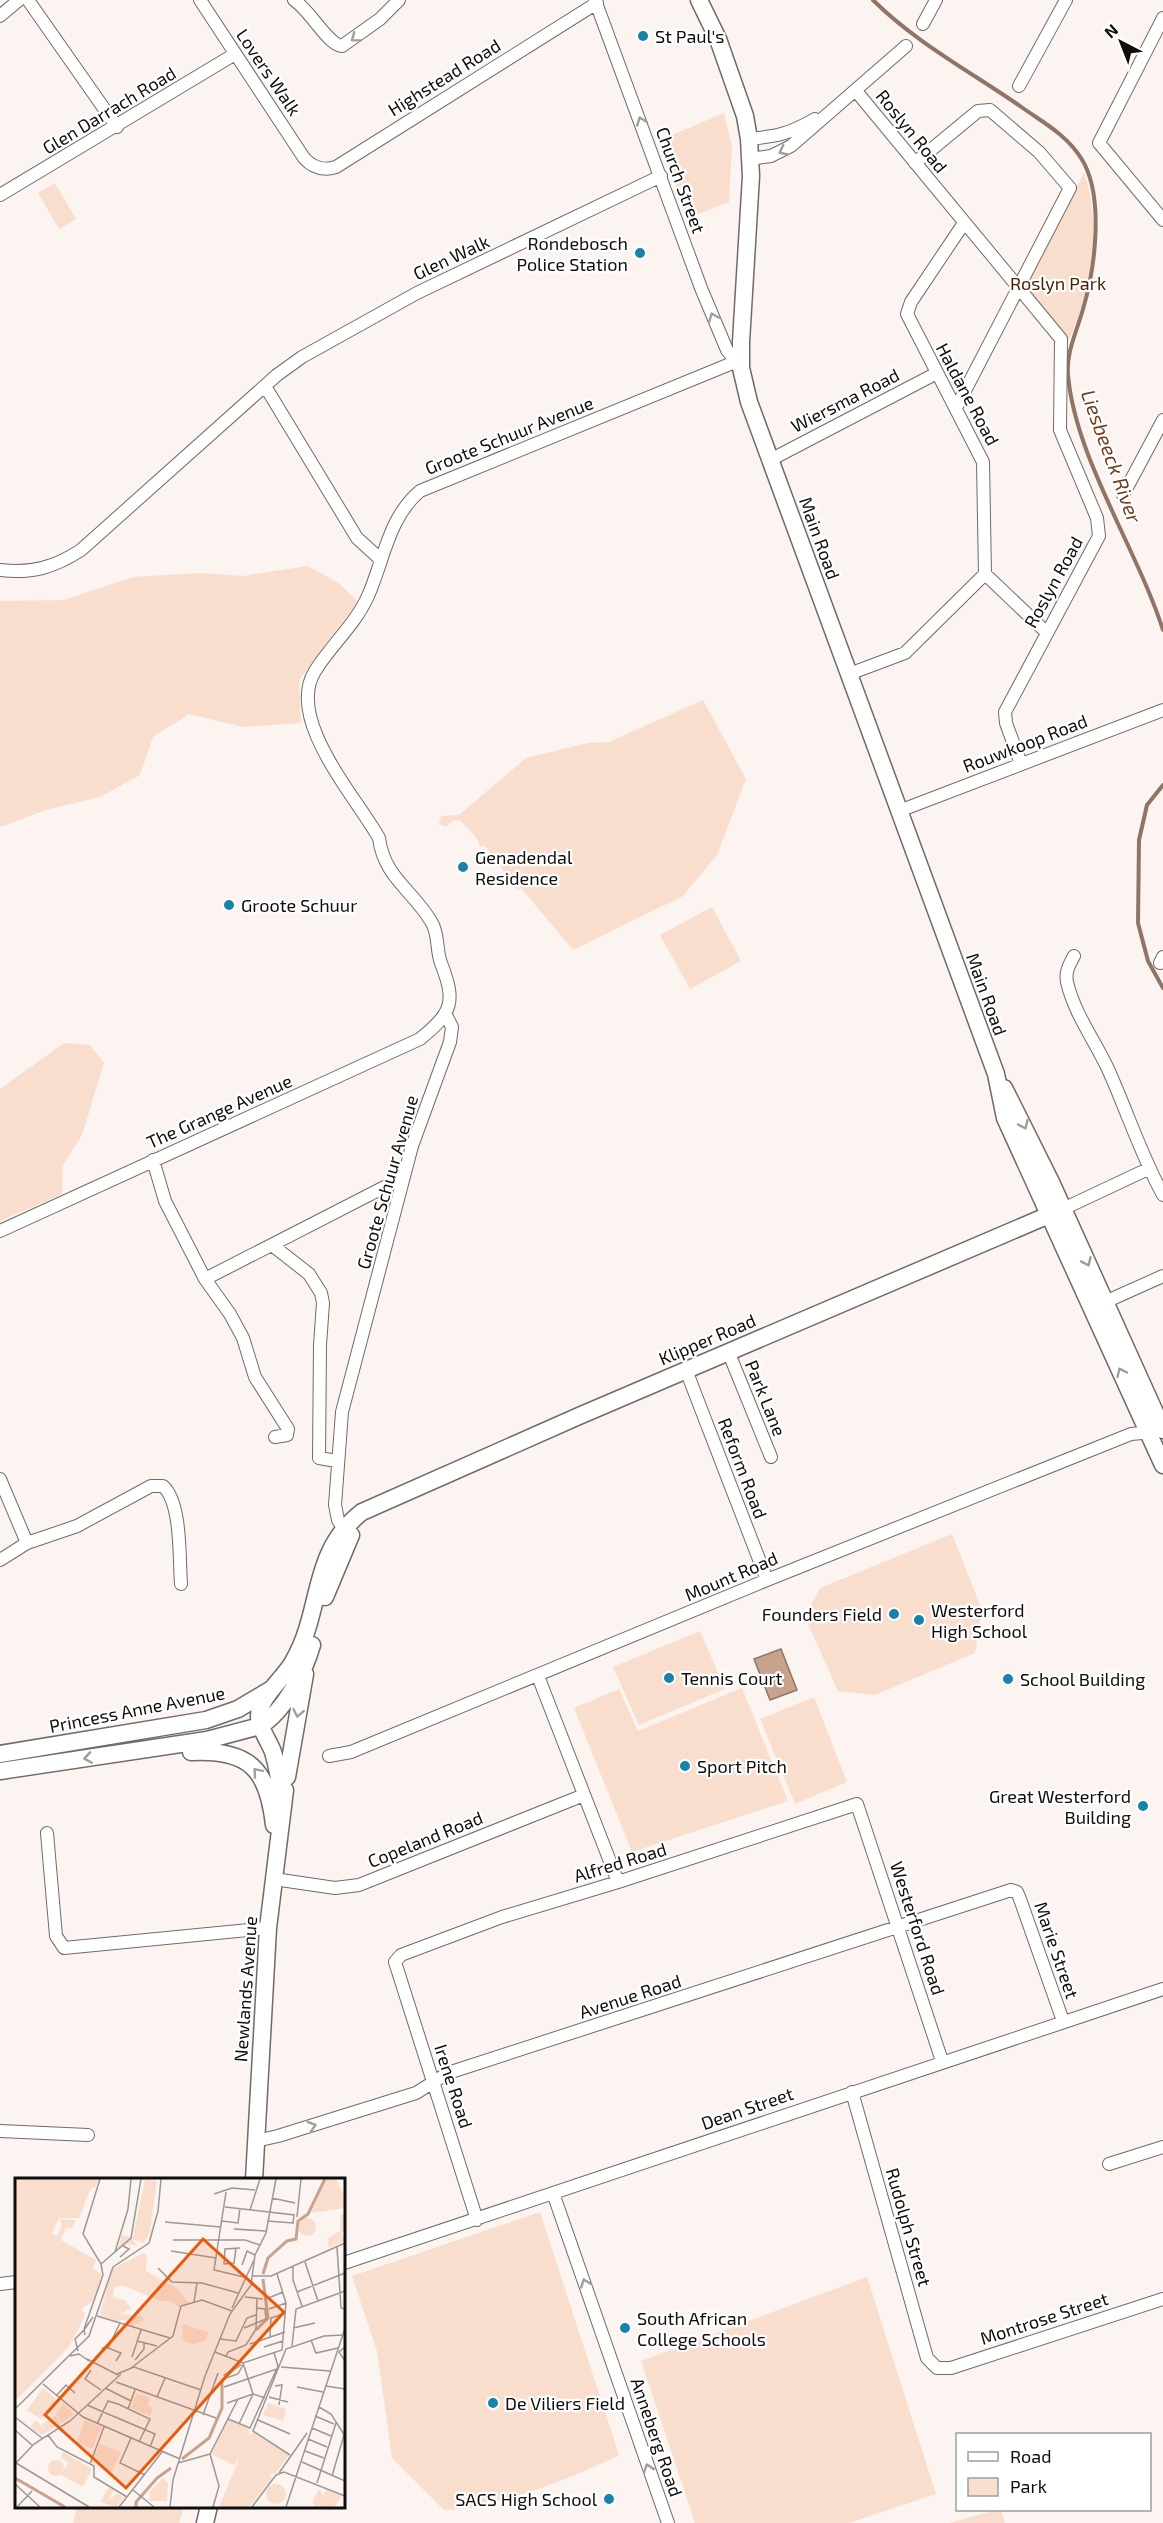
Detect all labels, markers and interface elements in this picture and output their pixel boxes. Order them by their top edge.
north arrow [1091,12,1151,72]
text: N [1100,20,1121,41]
street label: Lovers Walk [232,24,306,120]
place label: St Paul's [655,25,724,47]
marker: St Paul's [636,29,650,43]
one-way arrow [351,31,362,42]
street label: Highstead Road [384,34,504,120]
street label: Glen Darrach Road [38,62,180,158]
street label: Roslyn Road [872,85,952,177]
one-way arrow [635,117,648,127]
street label: Church Street [652,124,710,236]
one-way arrow [778,143,789,155]
street label: Glen Walk [409,230,493,284]
place label: Rondebosch Police Station [516,232,628,275]
marker: Rondebosch Police Station [633,246,647,260]
park label: Roslyn Park [1010,272,1106,294]
one-way arrow [708,312,720,323]
street label: Haldane Road [932,339,1004,449]
street label: Wiersma Road [787,363,903,437]
water label: Liesbeeck River [1077,386,1148,527]
street label: Groote Schuur Avenue [421,391,597,479]
street label: Main Road [795,494,845,582]
street label: Roslyn Road [1019,533,1087,631]
street label: Rouwkoop Road [960,709,1090,777]
place label: Genadendal Residence [475,846,573,889]
marker: Genadendal Residence [456,860,470,874]
place label: Groote Schuur [241,894,357,916]
marker: Groote Schuur [222,898,236,912]
street label: Main Road [962,950,1012,1038]
street label: The Grange Avenue [143,1069,295,1153]
street label: Groote Schuur Avenue [352,1093,422,1271]
one-way arrow [1016,1119,1028,1130]
one-way arrow [1079,1256,1091,1267]
street label: Klipper Road [655,1309,759,1369]
street label: Park Lane [741,1357,791,1439]
one-way arrow [1116,1368,1128,1379]
street label: Reform Road [714,1415,772,1521]
street label: Mount Road [681,1547,781,1605]
place label: Westerford High School [931,1599,1028,1642]
place label: Founders Field [762,1603,882,1625]
marker: Founders Field [887,1607,901,1621]
marker: Westerford High School [912,1613,926,1627]
place label: Tennis Court [681,1667,783,1689]
place label: School Building [1020,1668,1145,1690]
marker: Tennis Court [662,1671,676,1685]
marker: School Building [1001,1672,1015,1686]
street label: Princess Anne Avenue [47,1681,227,1737]
one-way arrow [292,1708,305,1718]
one-way arrow [84,1751,93,1763]
place label: Sport Pitch [697,1755,787,1777]
marker: Sport Pitch [678,1759,692,1773]
one-way arrow [253,1768,264,1778]
place label: Great Westerford Building [989,1785,1131,1828]
marker: Great Westerford Building [1136,1799,1150,1813]
street label: Copeland Road [364,1806,486,1872]
street label: Alfred Road [571,1837,669,1887]
street label: Westerford Road [886,1858,950,1998]
street label: Marie Street [1030,1899,1084,2001]
street label: Newlands Avenue [229,1915,261,2063]
street label: Avenue Road [576,1969,684,2023]
street label: Irene Road [430,2041,478,2131]
street label: Dean Street [698,2082,796,2134]
one-way arrow [306,2121,317,2133]
street label: Rudolph Street [882,2165,936,2289]
inset map [15,2178,345,2508]
one-way arrow [580,2279,593,2289]
street label: Montrose Street [977,2287,1111,2349]
place label: South African College Schools [637,2307,766,2350]
marker: South African College Schools [618,2321,632,2335]
street label: Anneberg Road [626,2375,688,2499]
place label: De Viliers Field [505,2392,625,2414]
marker: De Viliers Field [486,2396,500,2410]
legend [956,2433,1151,2511]
text: Road [1010,2445,1051,2467]
one-way arrow [643,2463,656,2474]
text: Park [1010,2475,1047,2497]
place label: SACS High School [455,2488,598,2510]
marker: SACS High School [602,2492,616,2506]

